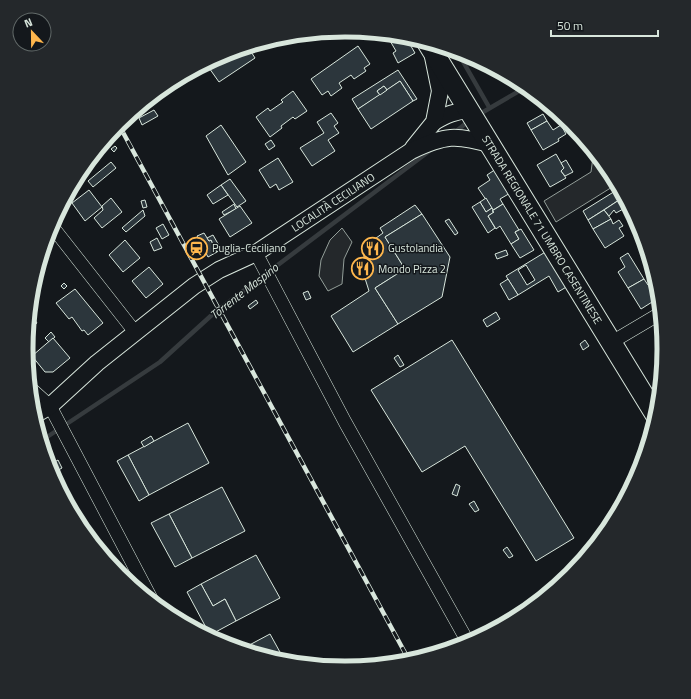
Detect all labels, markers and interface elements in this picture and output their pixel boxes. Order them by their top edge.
north arrow [12,12,52,52]
scale bar [551,12,658,38]
text: N [22,14,35,32]
text: 50 m [557,16,583,35]
street label: STRADA REGIONALE 71 UMBRO CASENTINESE [478,132,606,327]
street label: LOCALITÀ CECILIANO [288,169,378,236]
station icon: Puglia-Ceciliano [184,235,210,261]
restaurant icon: Gustolandia [360,235,386,261]
place label: Puglia-Ceciliano [212,240,286,256]
place label: Gustolandia [388,240,444,256]
restaurant icon: Mondo Pizza 2 [349,256,375,282]
water label: Torrente Maspino [206,258,283,324]
place label: Mondo Pizza 2 [378,261,446,277]

